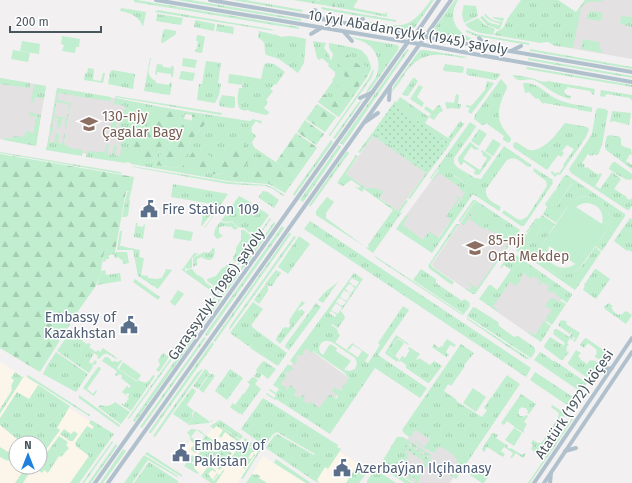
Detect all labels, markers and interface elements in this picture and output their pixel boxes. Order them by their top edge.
street label: 10 ýyl Abadançylyk (1945) şaýoly [307,7,509,58]
scale bar [10,8,101,34]
text: 200 m [16,15,49,29]
place label: 130-njy Çagalar Bagy [102,108,183,141]
school or university icon: 130-njy Çagalar Bagy [79,114,99,134]
public building icon: Fire Station 109 [139,199,159,219]
place label: Fire Station 109 [162,201,259,218]
street label: Garaşsyzlyk (1986) şaýoly [164,225,268,363]
place label: 85-nji Orta Mekdep [488,232,569,265]
school or university icon: 85-nji Orta Mekdep [465,238,485,258]
place label: Embassy of Kazakhstan [44,309,117,342]
public building icon: Embassy of Kazakhstan [119,315,139,335]
street label: Atatürk (1972) köçesi [531,346,617,462]
north arrow [8,435,48,475]
place label: Embassy of Pakistan [194,437,266,470]
text: N [24,439,32,452]
public building icon: Embassy of Pakistan [171,443,191,463]
public building icon: Azerbaýjan Ilçihanasy [332,458,352,478]
place label: Azerbaýjan Ilçihanasy [355,460,492,477]

